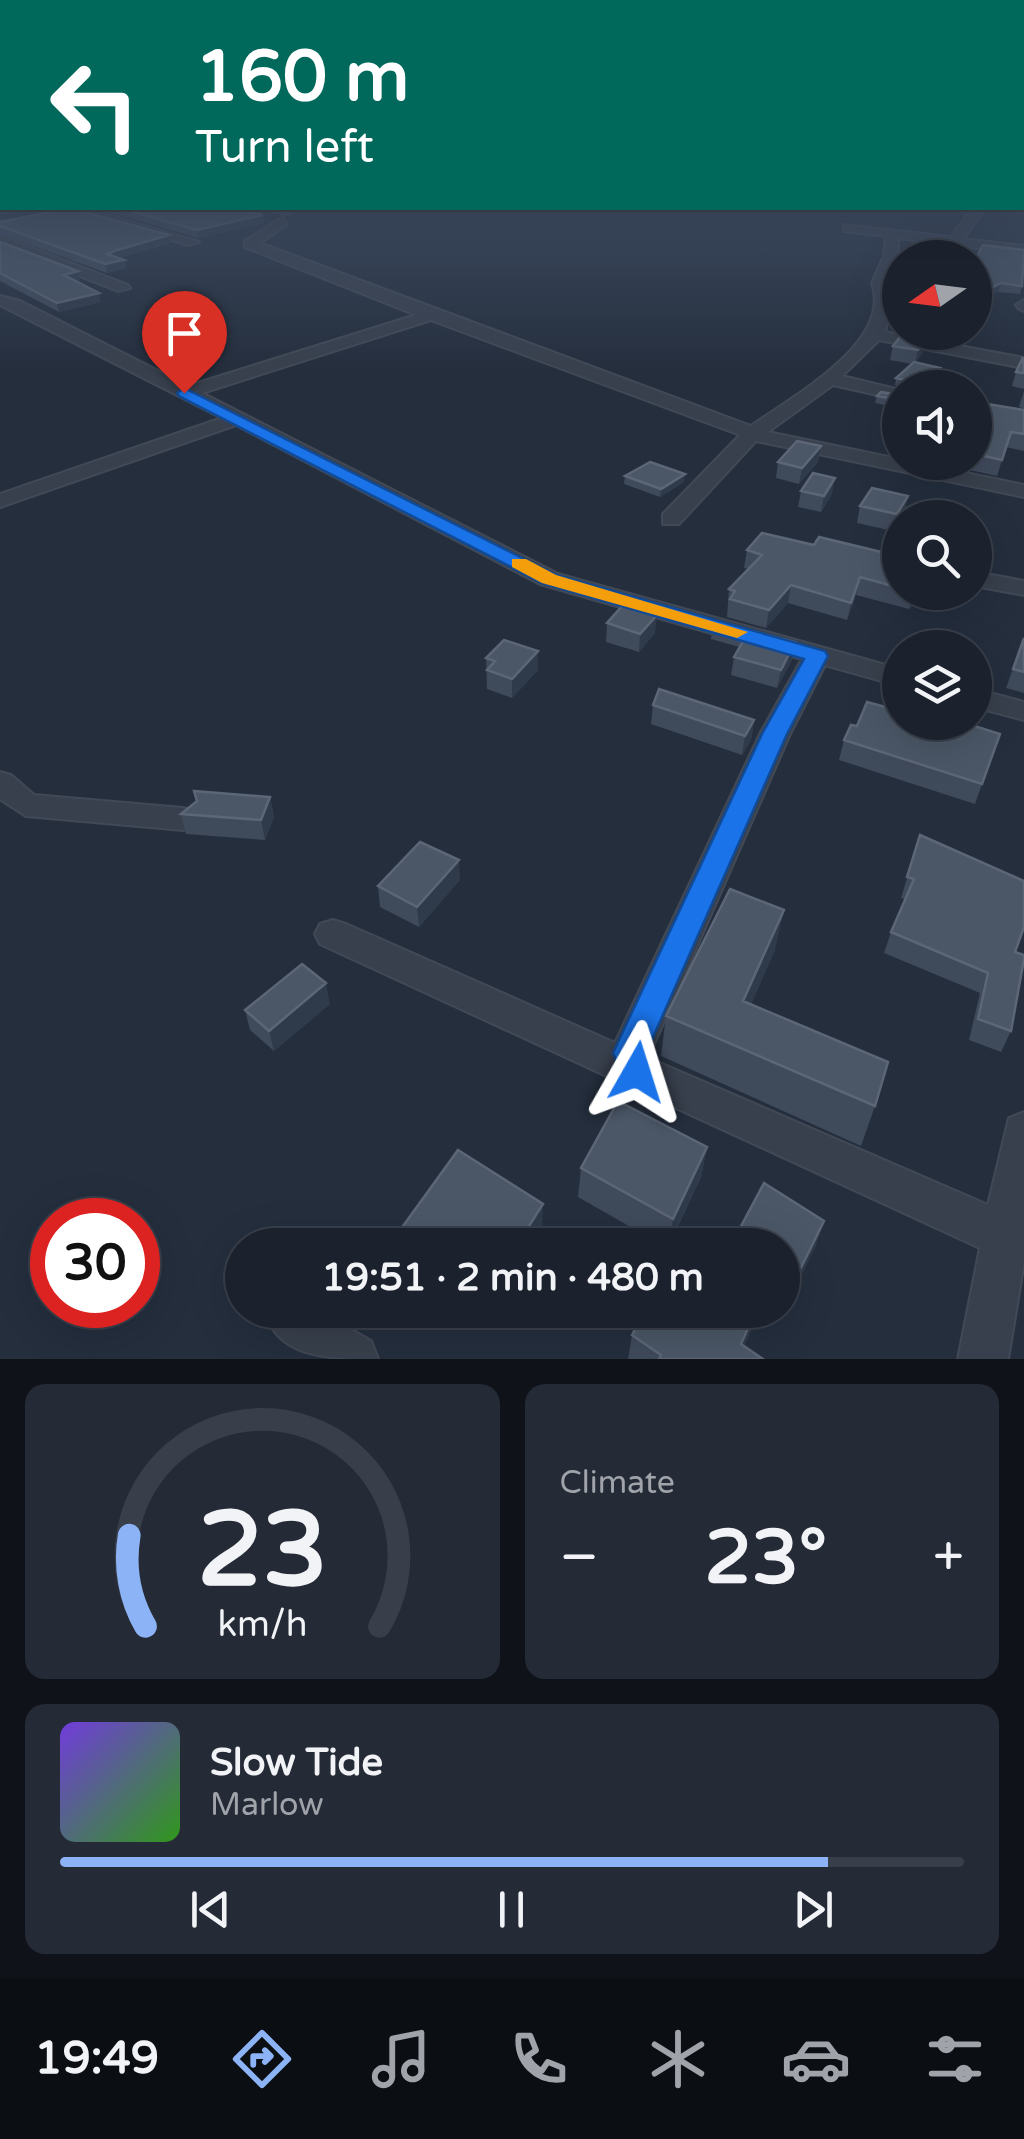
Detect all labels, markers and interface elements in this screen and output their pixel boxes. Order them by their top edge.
text: 160 m [195,36,409,120]
icon: left [30,40,160,170]
text: Turn left [195,121,374,175]
north arrow [882,240,992,350]
map controls [882,240,992,740]
pin [142,291,227,394]
icon: arrive [157,306,212,361]
button: sound [882,370,992,480]
button: search [882,500,992,610]
button: layers [882,630,992,740]
position arrow [585,1020,689,1124]
speed limit sign: 30 [30,1198,160,1328]
text: 19:51 · 2 min · 480 m [321,1255,704,1301]
text: Climate [560,1464,675,1502]
text: 23 [197,1489,328,1614]
text: 23° [705,1513,827,1603]
text: − [560,1525,599,1591]
text: + [933,1525,964,1591]
text: km/h [217,1603,307,1646]
text: Slow Tide [210,1740,383,1786]
text: Marlow [210,1786,324,1824]
icon: previous [183,1882,238,1937]
icon: pause [484,1882,539,1937]
icon: next [786,1882,841,1937]
icon: directions [227,2024,297,2094]
icon: music [366,2024,436,2094]
icon: phone [504,2024,574,2094]
icon: climate [643,2024,713,2094]
icon: car [781,2024,851,2094]
icon: filters [920,2024,990,2094]
text: 19:49 [34,2032,159,2086]

